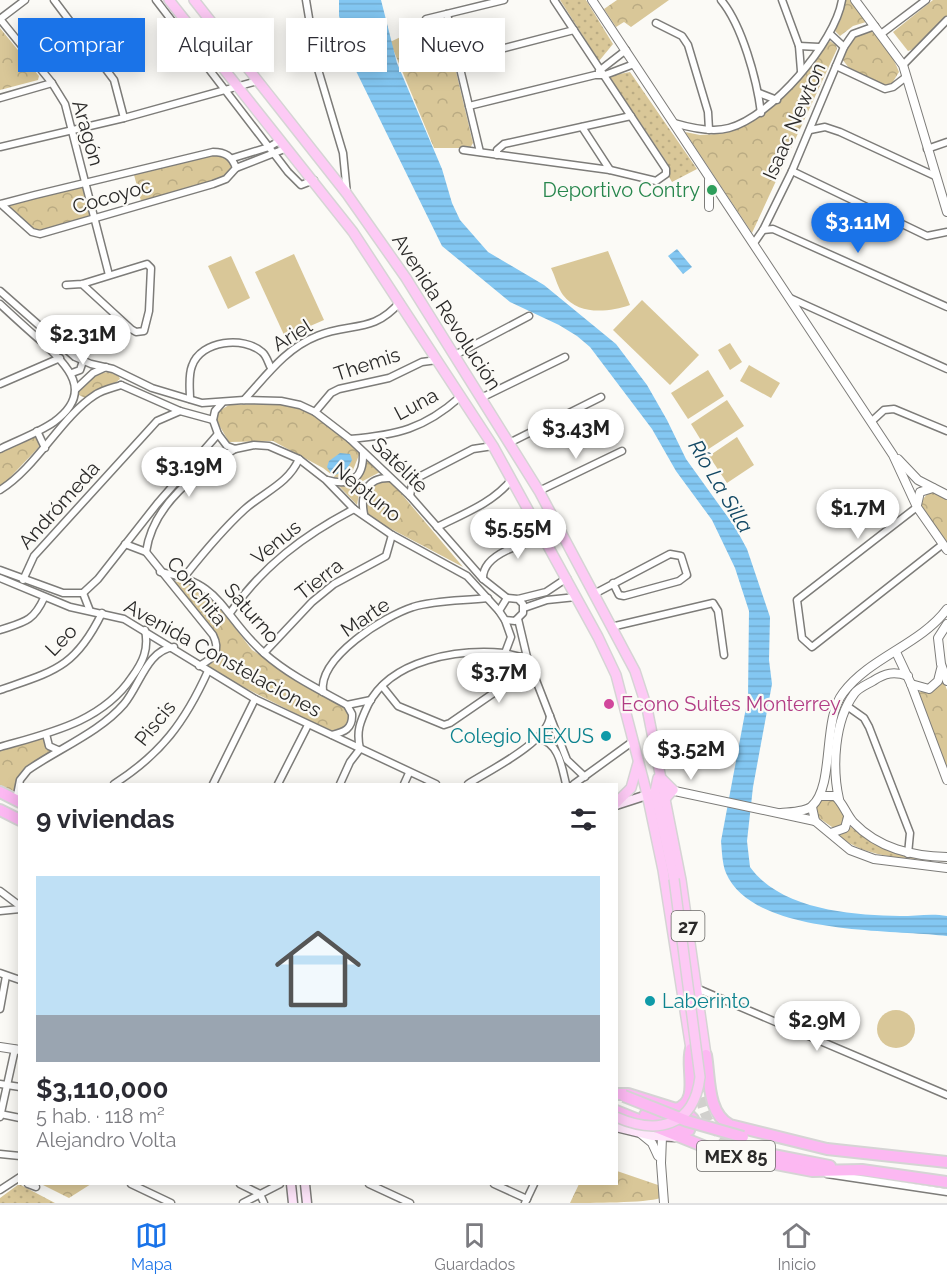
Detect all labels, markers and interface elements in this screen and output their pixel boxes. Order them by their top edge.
chip: Comprar [18,18,145,72]
chip: Alquilar [157,18,274,72]
chip: Filtros [286,18,387,72]
chip: Nuevo [399,18,505,72]
street label: Isaac Newton [758,59,830,183]
street label: Aragón [67,97,109,169]
street label: Cocoyoc [70,173,154,219]
place label: Deportivo Contry [543,178,700,202]
marker: Deportivo Contry [705,183,719,197]
pin: $3.11M [809,203,907,254]
text: $3.11M [825,210,891,234]
street label: Avenida Revolución [387,229,507,395]
street label: Ariel [268,313,317,356]
pin: $2.31M [34,315,132,366]
text: $2.31M [50,322,116,346]
street label: Themis [331,342,403,386]
street label: Luna [390,383,442,425]
pin: $3.43M [527,409,625,460]
text: $3.43M [542,416,610,440]
street label: Satélite [367,432,433,498]
water label: Río La Silla [683,435,759,537]
pin: $3.19M [140,447,238,498]
text: $3.19M [155,454,223,478]
street label: Andrómeda [13,456,105,554]
street label: Neptuno [328,457,406,527]
pin: $1.7M [816,489,900,540]
text: $1.7M [830,496,886,520]
pin: $5.55M [469,509,567,560]
street label: Venus [246,515,306,569]
text: $5.55M [484,516,552,540]
street label: Conchita [162,552,232,630]
street label: Tierra [291,553,347,605]
street label: Saturno [219,578,285,648]
street label: Marte [336,592,394,642]
street label: Avenida Constelaciones [120,594,326,722]
street label: Leo [40,619,82,661]
pin: $3.7M [457,653,541,704]
text: $3.7M [471,660,527,684]
place label: Econo Suites Monterrey [621,692,841,716]
street label: Piscis [129,695,181,751]
marker: Econo Suites Monterrey [602,697,616,711]
place label: Colegio NEXUS [450,724,594,748]
marker: Colegio NEXUS [599,729,613,743]
pin: $3.52M [642,730,740,781]
text: $3.52M [657,737,725,761]
icon: filters [567,803,600,836]
text: 9 viviendas [36,804,175,834]
road number: 27 [672,911,704,941]
icon: home [264,915,372,1023]
place label: Laberinto [662,989,750,1013]
marker: Laberinto [643,994,657,1008]
pin: $2.9M [775,1001,859,1052]
text: $2.9M [788,1008,846,1032]
text: $3,110,000 [36,1074,168,1104]
text: 5 hab. · 118 m² [36,1104,165,1128]
text: Alejandro Volta [36,1128,176,1152]
road number: MEX 85 [697,1141,775,1171]
tab: Mapa [131,1219,172,1274]
tab: Guardados [434,1219,515,1274]
tab: Inicio [777,1219,816,1274]

